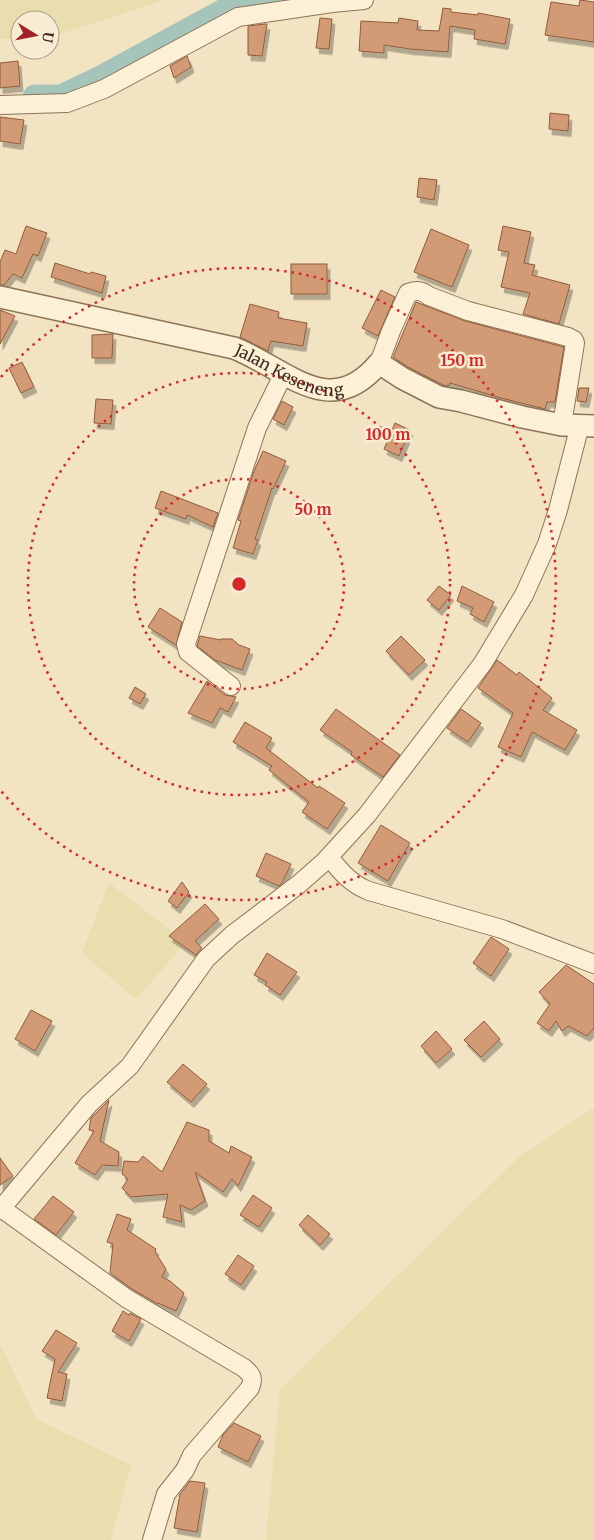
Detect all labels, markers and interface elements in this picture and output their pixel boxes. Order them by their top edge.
north arrow [10,10,60,60]
text: U [38,31,58,45]
street label: Jalan Keseneng [231,339,345,400]
text: 150 m [440,351,484,370]
text: 100 m [366,425,410,444]
text: 50 m [294,500,332,519]
centre of rings [230,575,248,593]

